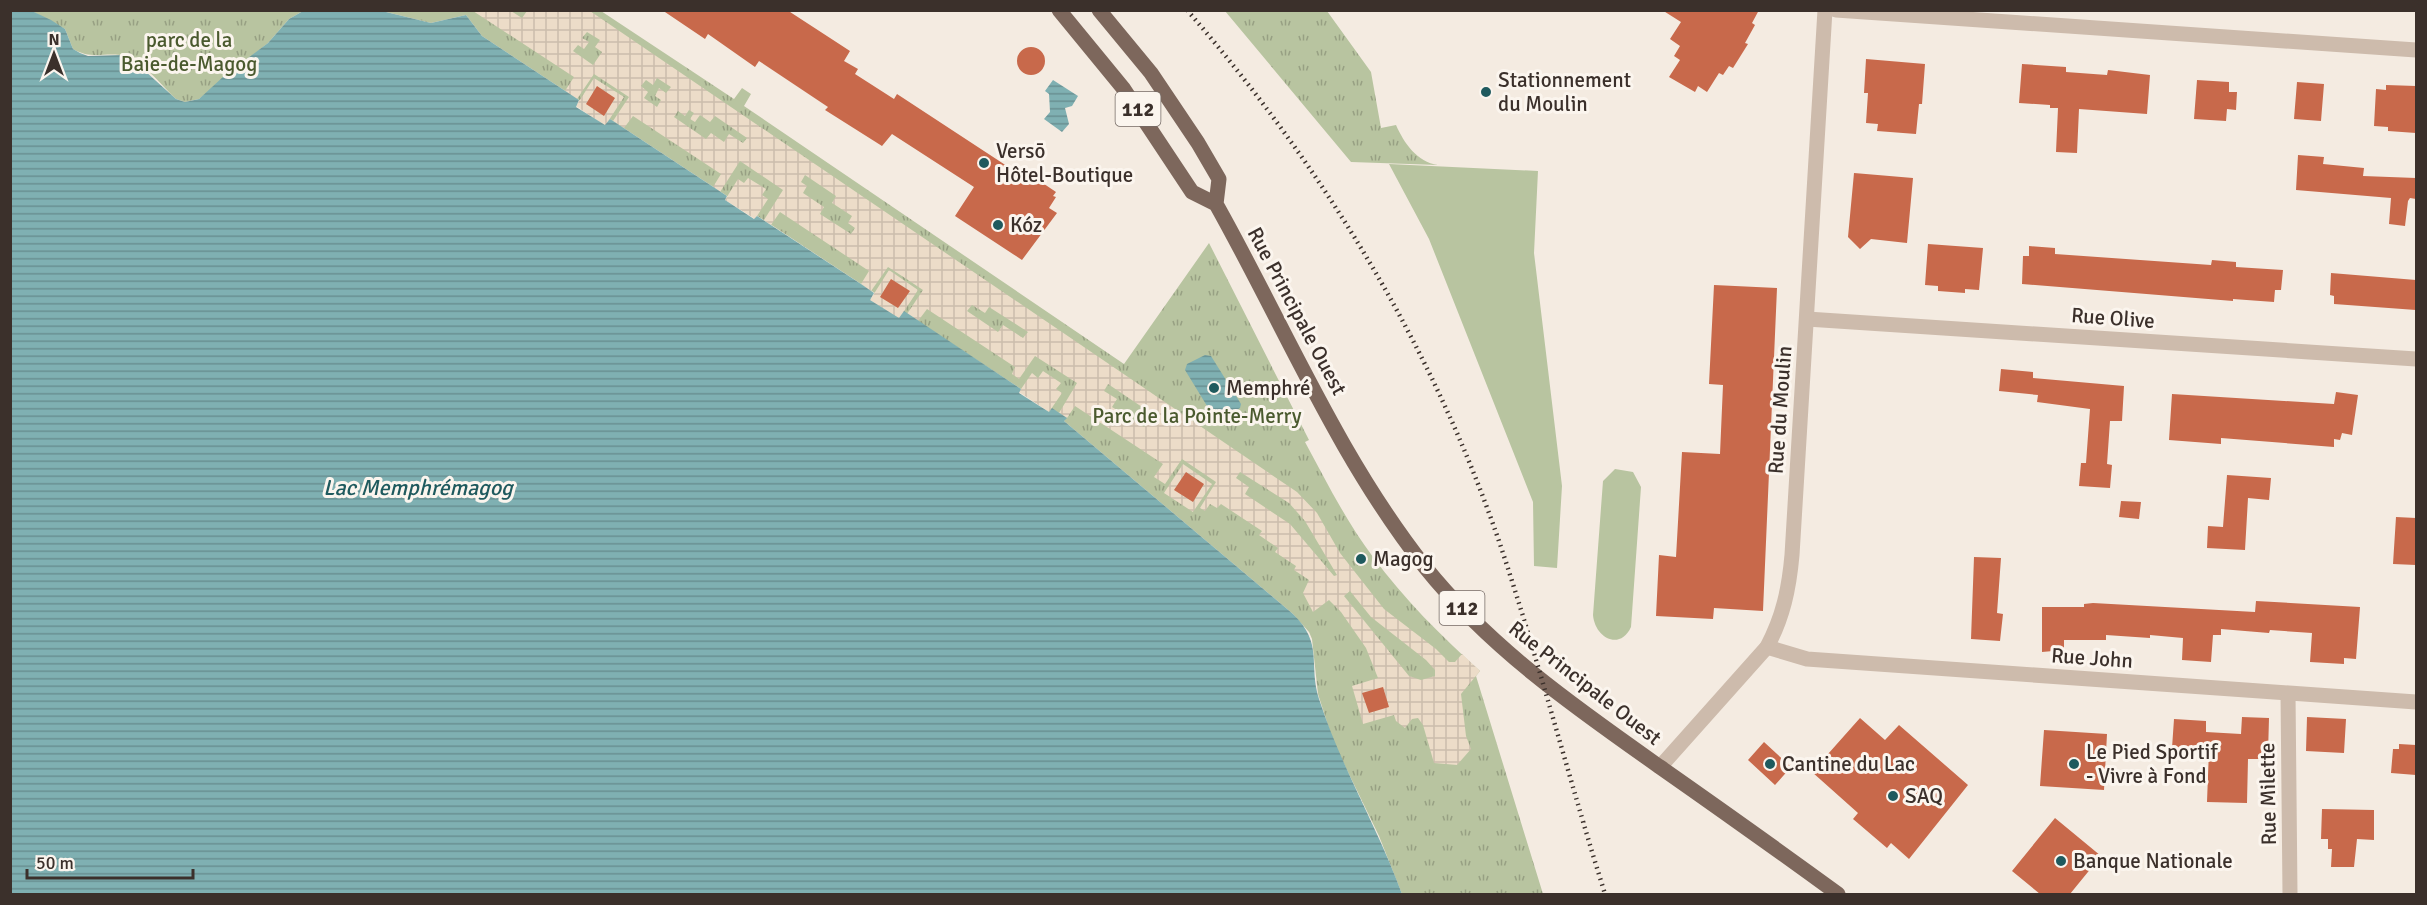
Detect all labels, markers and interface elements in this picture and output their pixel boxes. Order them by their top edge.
north arrow [24,24,84,84]
park label: parc de la Baie-de-Magog [121,27,257,77]
text: N [48,30,60,50]
place label: Stationnement du Moulin [1498,67,1631,117]
marker: Stationnement du Moulin [1479,85,1493,99]
road number: 112 [1116,92,1160,126]
place label: Versō Hôtel-Boutique [996,138,1133,188]
marker: Versō Hôtel-Boutique [977,156,991,170]
place label: Kóz [1010,212,1042,238]
marker: Kóz [991,218,1005,232]
street label: Rue Principale Ouest [1242,223,1352,399]
street label: Rue Olive [2070,302,2156,334]
street label: Rue du Moulin [1763,345,1797,475]
place label: Memphré [1226,375,1311,401]
marker: Memphré [1207,381,1221,395]
park label: Parc de la Pointe-Merry [1092,403,1302,429]
water label: Lac Memphrémagog [323,474,515,501]
place label: Magog [1373,546,1434,572]
marker: Magog [1354,552,1368,566]
road number: 112 [1440,591,1484,625]
street label: Rue Principale Ouest [1504,615,1666,751]
street label: Rue John [2050,642,2134,674]
place label: Le Pied Sportif - Vivre à Fond [2086,739,2218,789]
street label: Rue Milette [2254,742,2282,846]
place label: Cantine du Lac [1782,751,1915,777]
marker: Cantine du Lac [1763,757,1777,771]
marker: Le Pied Sportif - Vivre à Fond [2067,757,2081,771]
place label: SAQ [1905,783,1943,809]
marker: SAQ [1886,789,1900,803]
scale bar [27,842,194,880]
place label: Banque Nationale [2073,848,2233,874]
text: 50 m [36,852,74,874]
marker: Banque Nationale [2054,854,2068,868]

